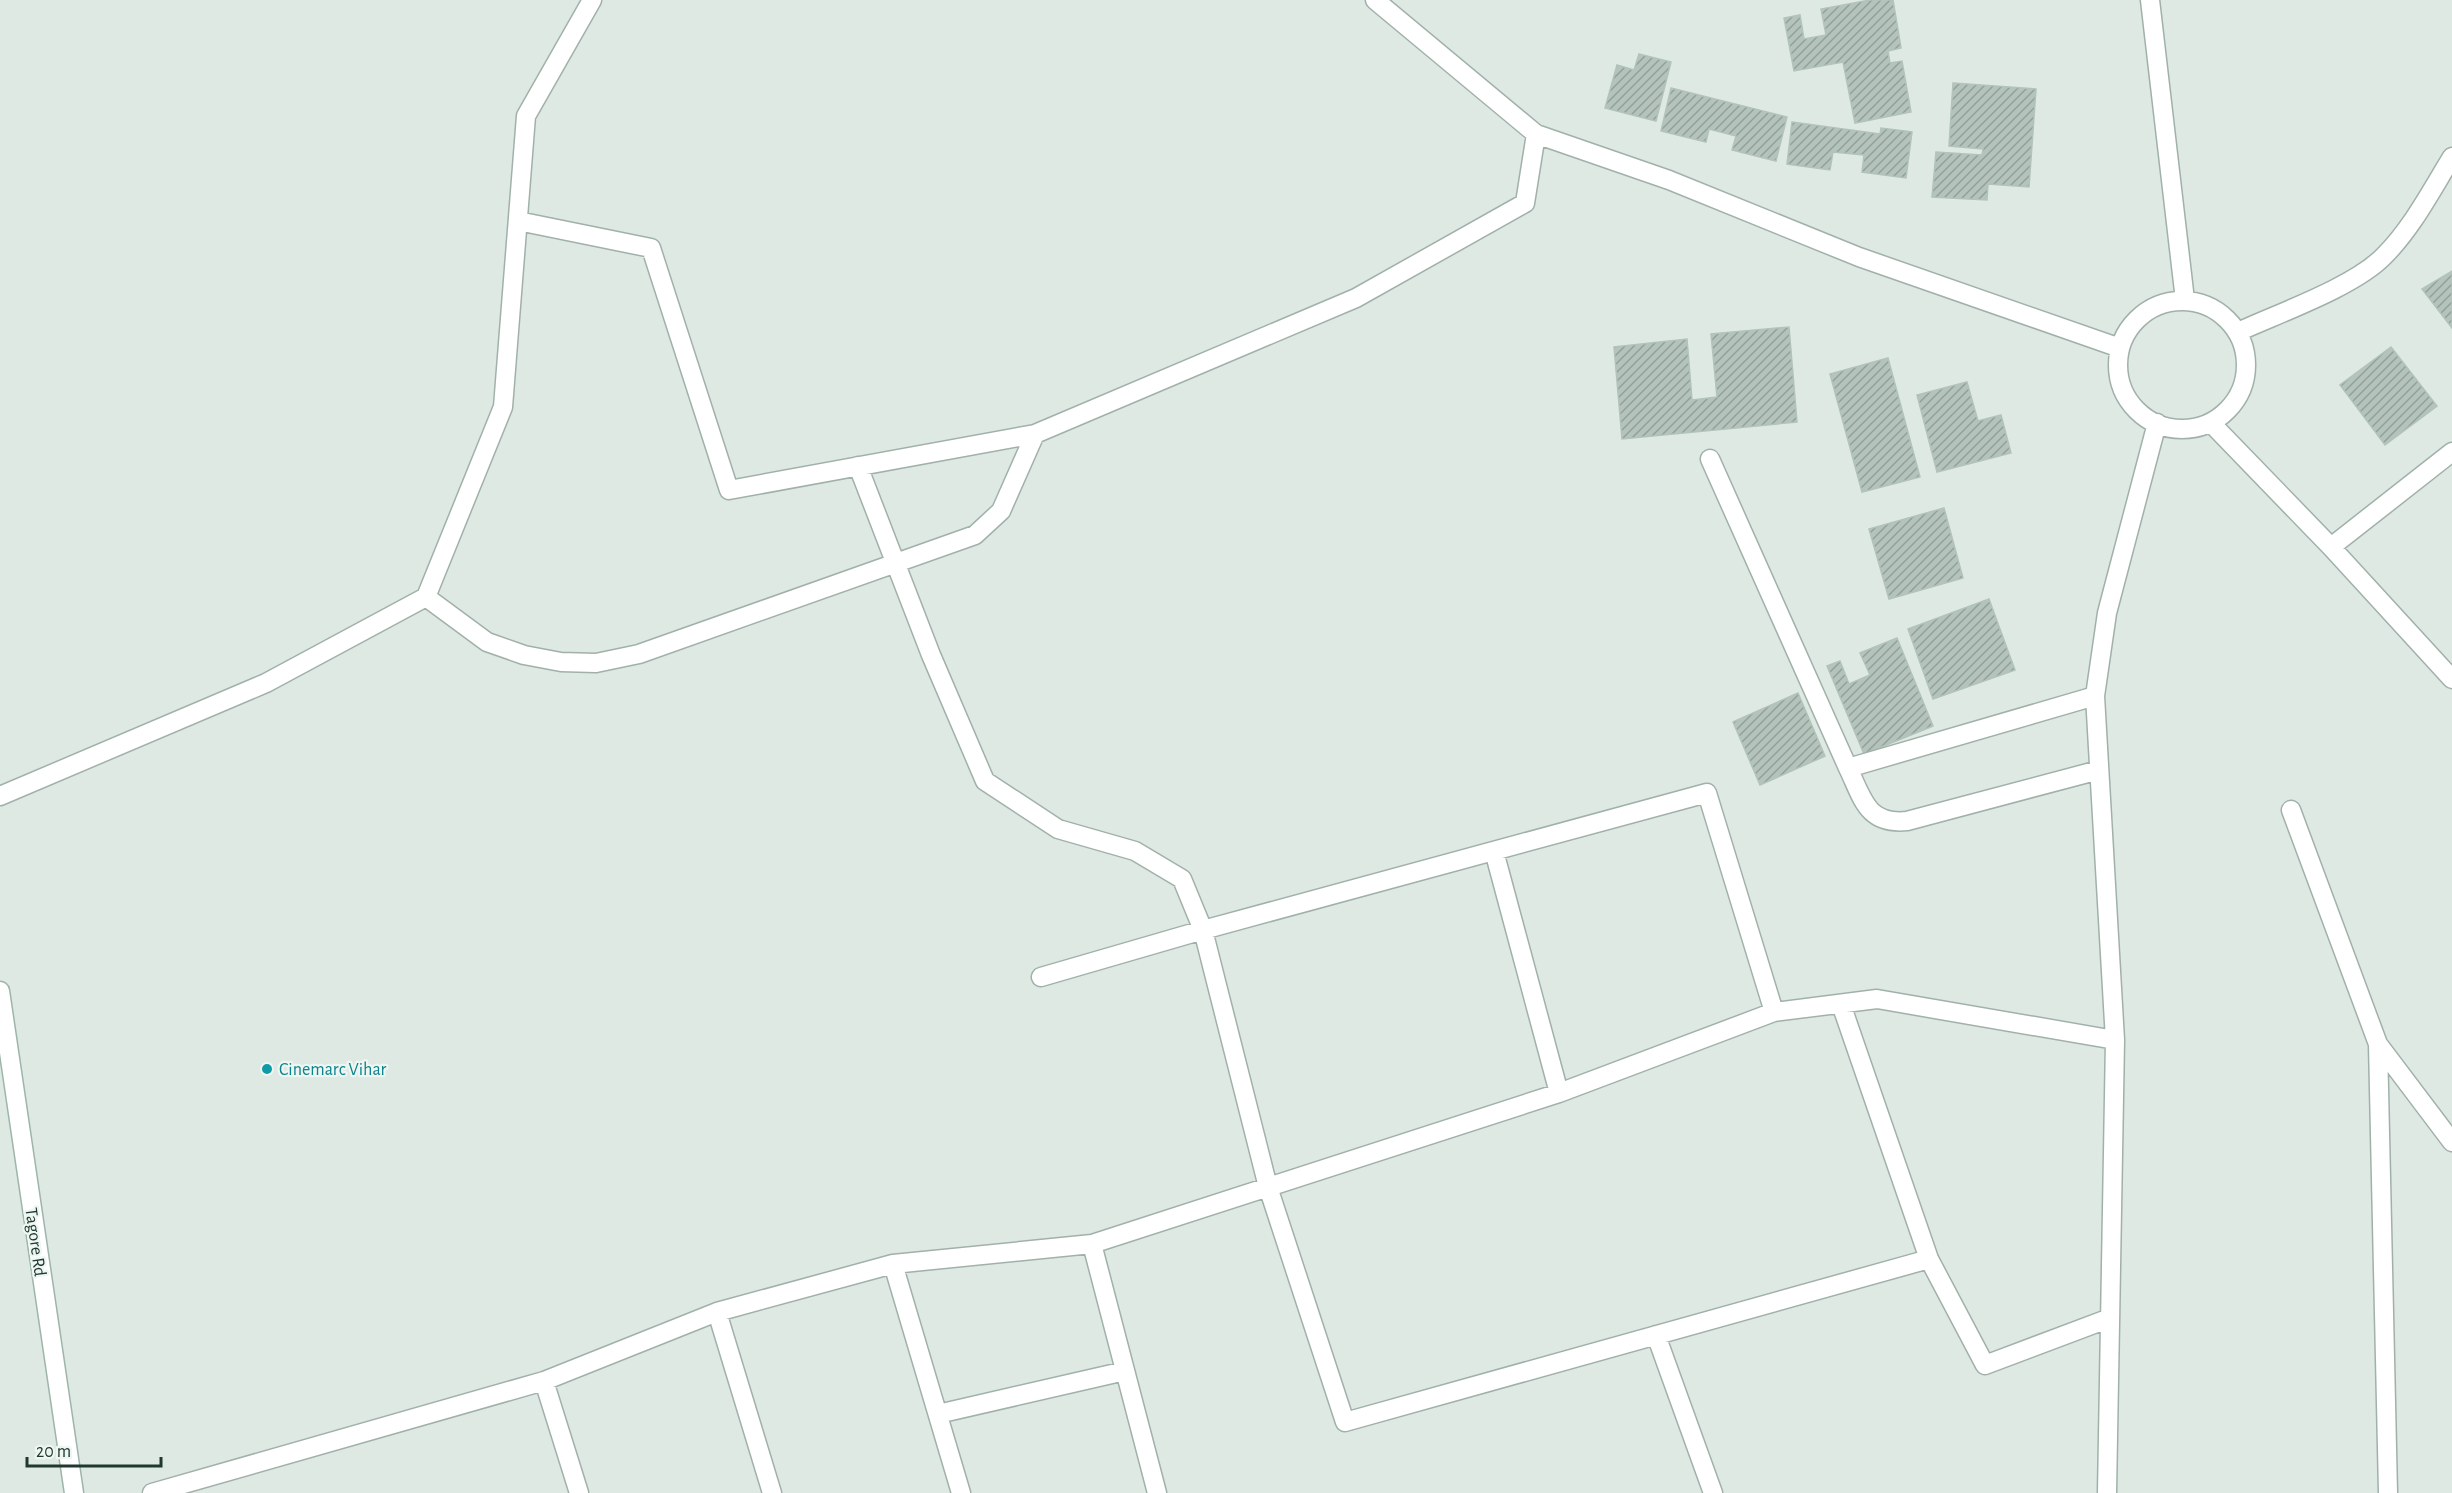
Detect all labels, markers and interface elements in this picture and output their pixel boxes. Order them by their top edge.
place label: Cinemarc Vihar [279,1061,387,1079]
marker: Cinemarc Vihar [260,1062,274,1076]
street label: Tagore Rd [21,1207,49,1278]
scale bar [27,1430,160,1468]
text: 20 m [36,1443,71,1461]

